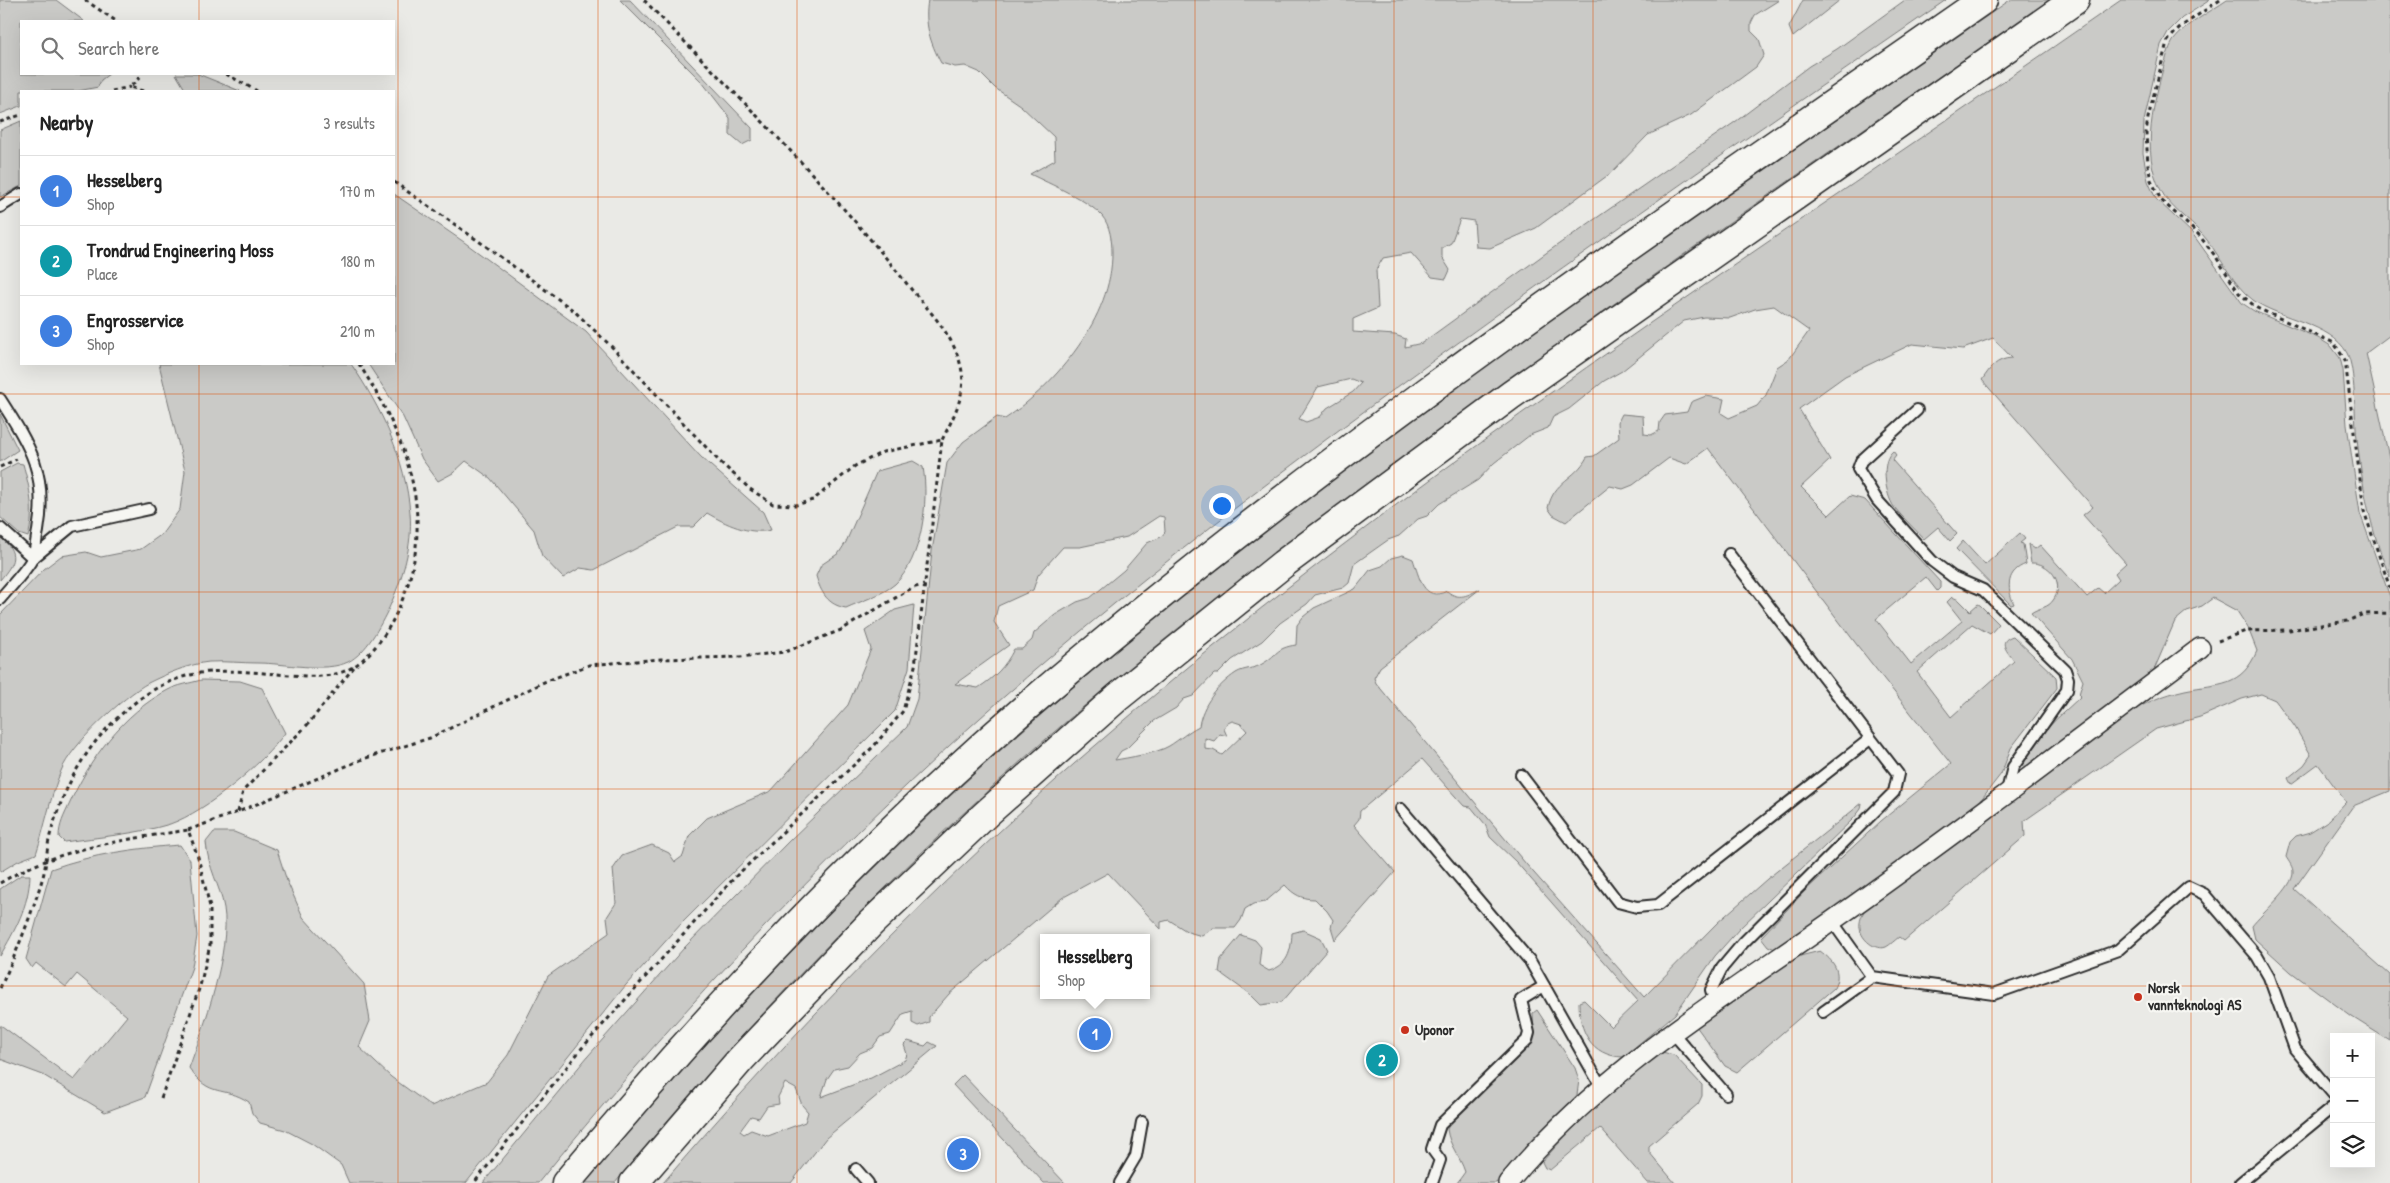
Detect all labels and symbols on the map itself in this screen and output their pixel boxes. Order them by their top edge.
your location [1209,493,1235,519]
place label: Norsk vannteknologi AS [2147,977,2241,1016]
marker: Norsk vannteknologi AS [2132,991,2144,1003]
pin: 1 [1079,1015,1111,1053]
place label: Uponor [1415,1019,1455,1041]
marker: Uponor [1399,1024,1411,1036]
pin: 2 [1366,1041,1398,1079]
pin: 3 [947,1135,979,1173]

